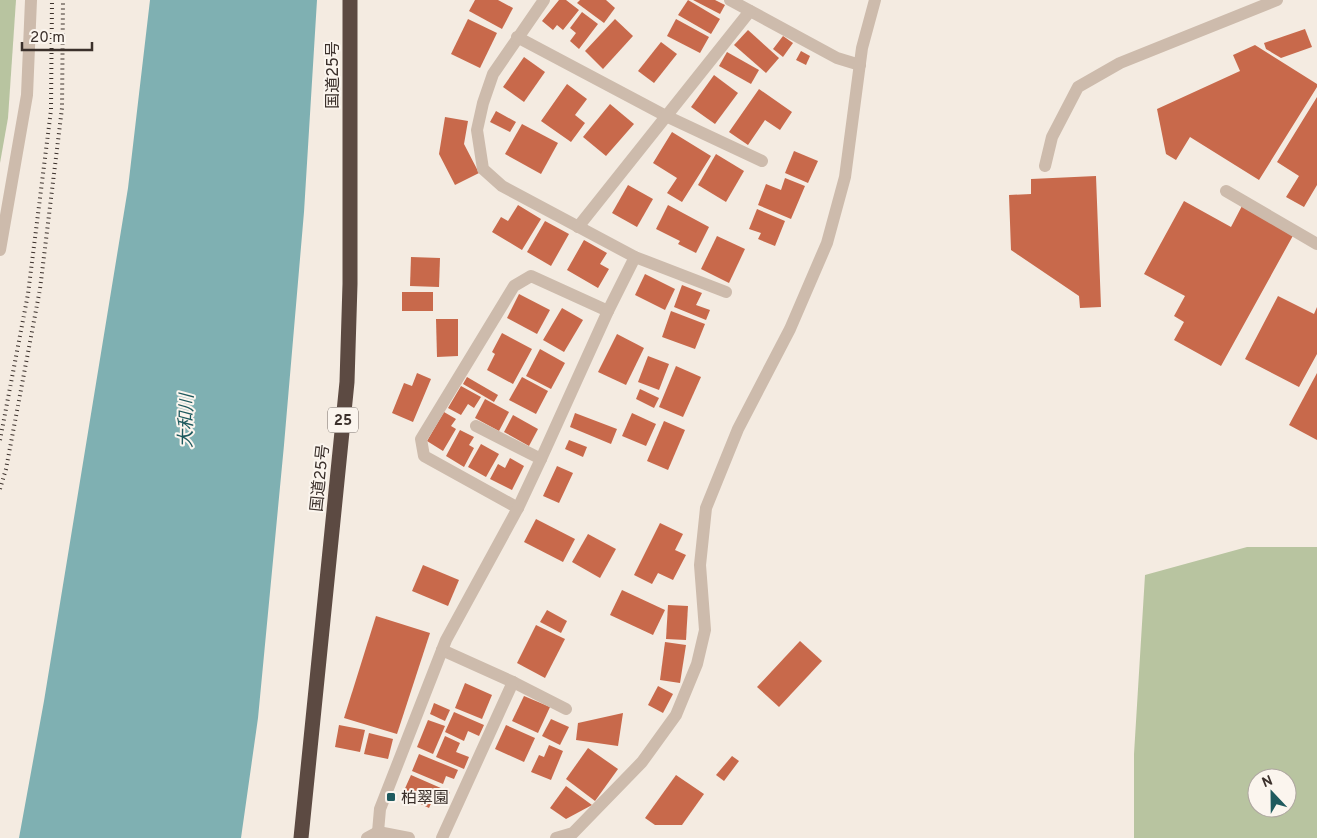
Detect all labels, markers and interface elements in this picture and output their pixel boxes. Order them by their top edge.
scale bar [22,20,92,52]
text: 20 m [30,29,65,48]
street label: 国道25号 [324,41,344,109]
water label: 大和川 [176,392,200,448]
road number: 25 [328,408,358,432]
street label: 国道25号 [308,443,334,513]
north arrow [1247,768,1297,818]
text: N [1260,773,1276,792]
place label: 柏翠園 [401,789,449,809]
marker: 柏翠園 [385,791,397,803]

